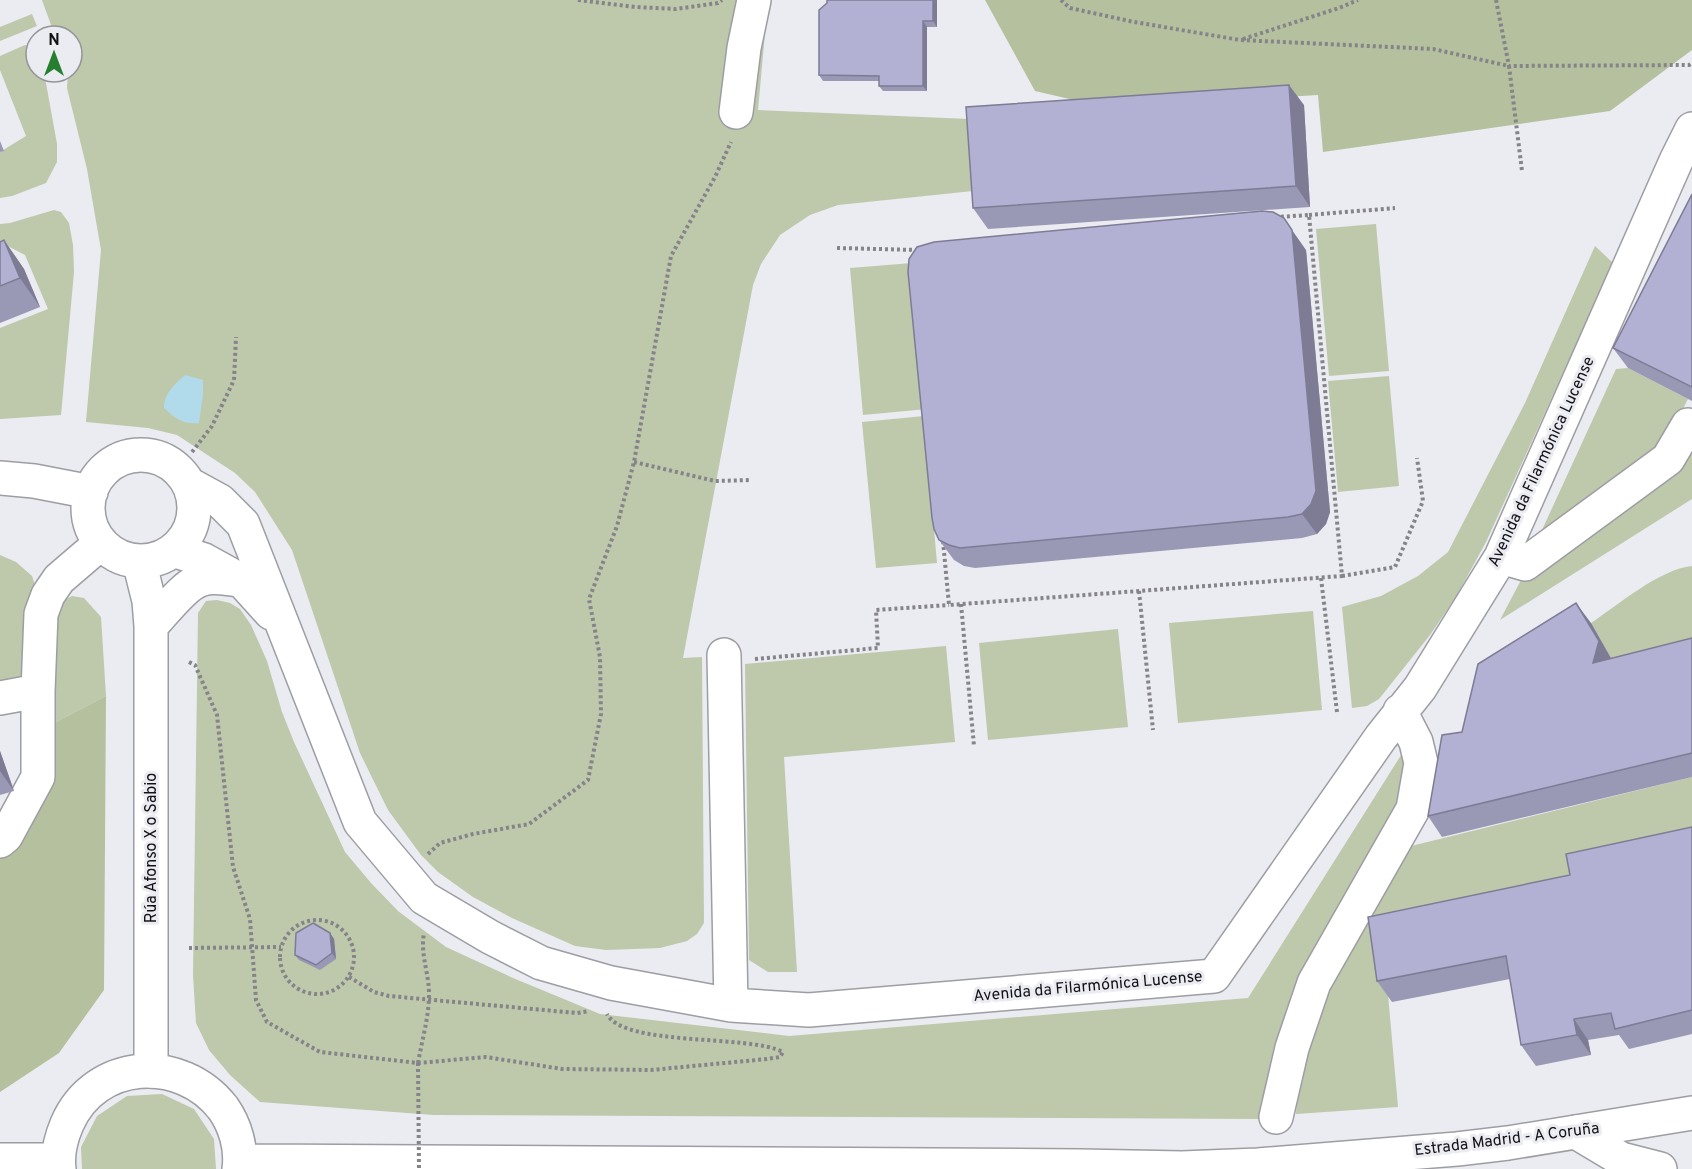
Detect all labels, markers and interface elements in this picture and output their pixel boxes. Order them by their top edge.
north arrow [24,24,84,84]
text: N [48,31,60,51]
street label: Avenida da Filarmónica Lucense [1484,354,1600,570]
street label: Rúa Afonso X o Sabio [142,773,162,923]
street label: Avenida da Filarmónica Lucense [973,967,1203,1007]
street label: Estrada Madrid - A Coruña [1413,1119,1601,1161]

